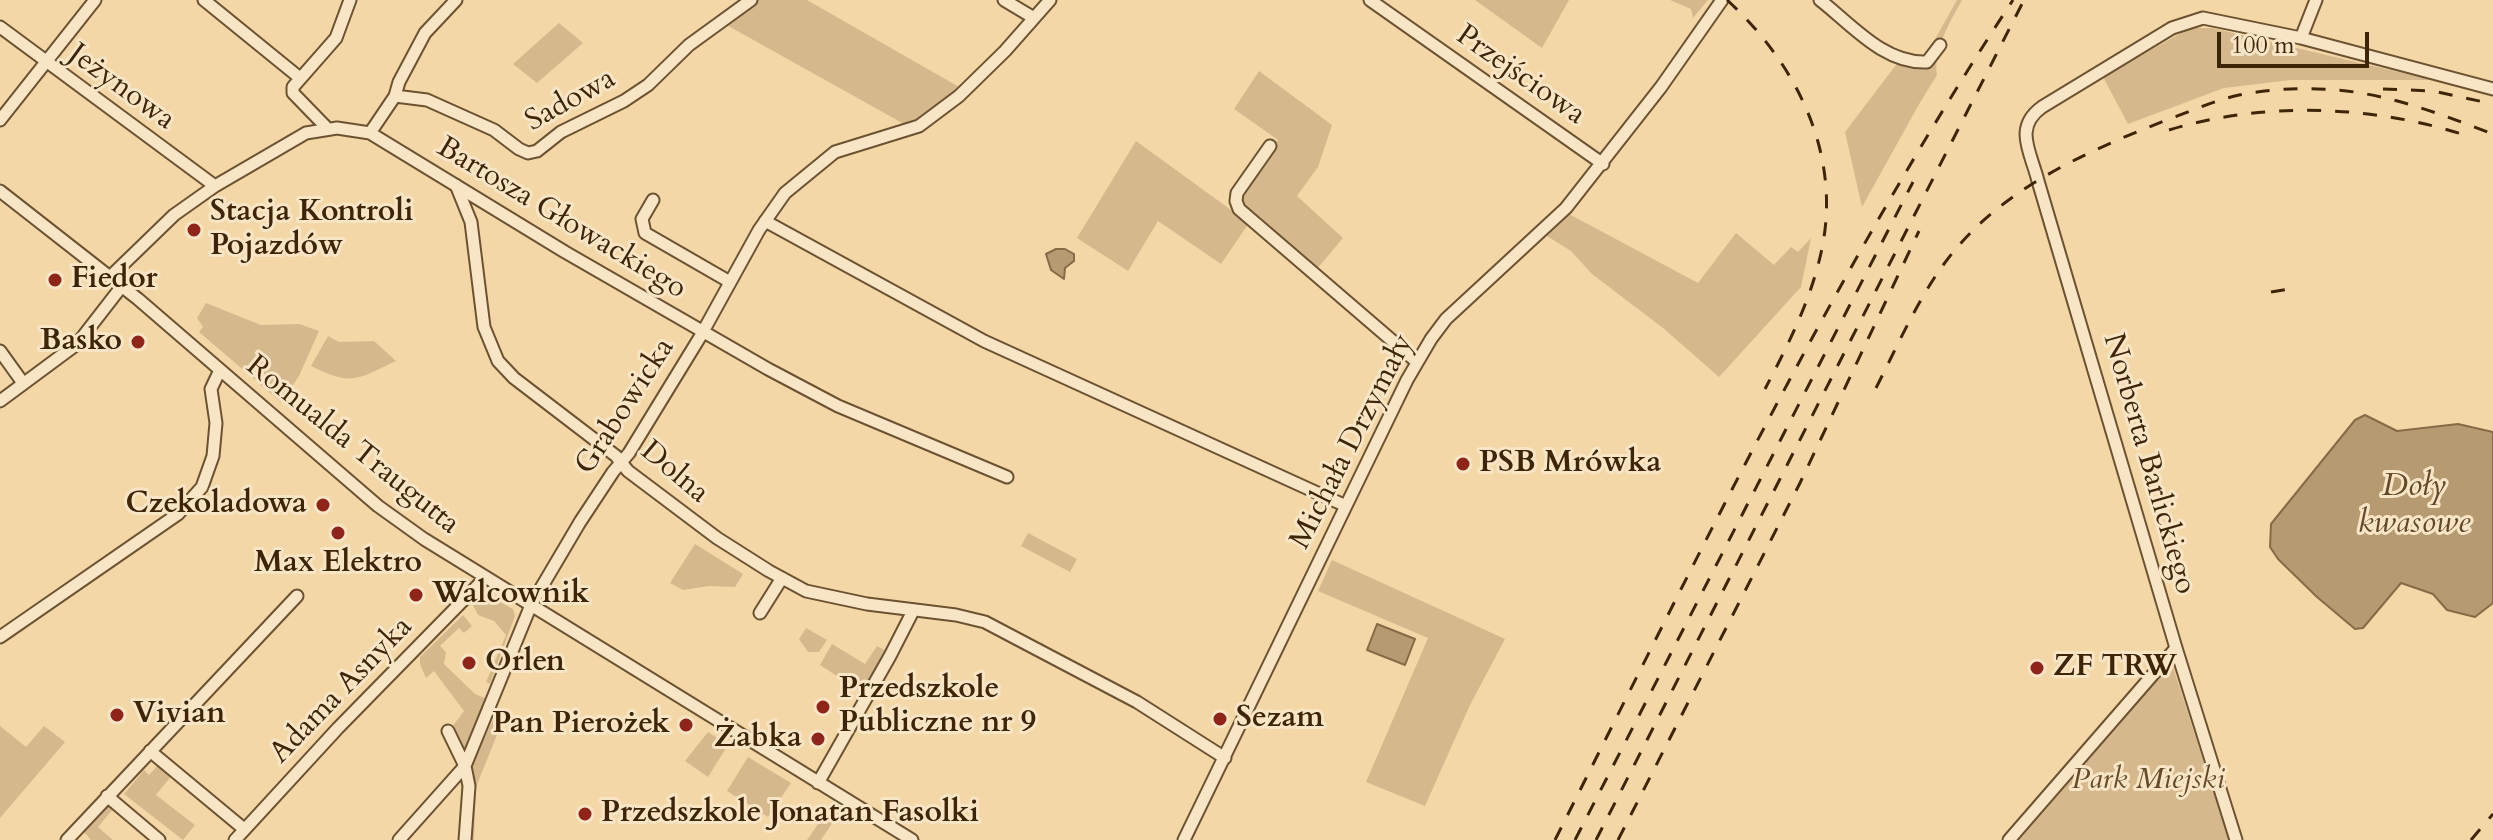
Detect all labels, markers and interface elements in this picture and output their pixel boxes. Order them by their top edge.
scale bar [2221,16,2373,66]
street label: Przejściowa [1448,18,1592,134]
text: 100 m [2231,29,2295,62]
street label: Jeżynowa [61,37,181,139]
street label: Sadowa [520,62,622,140]
street label: Bartosza Głowackiego [430,130,692,308]
place label: Stacja Kontroli Pojazdów [210,195,414,266]
marker: Stacja Kontroli Pojazdów [185,221,203,239]
place label: Fiedor [71,262,158,298]
marker: Fiedor [46,271,64,289]
place label: Basko [40,324,122,360]
street label: Michała Drzymały [1283,329,1423,555]
street label: Norberta Barlickiego [2094,330,2202,598]
street label: Grabowicka [569,332,683,482]
marker: Basko [129,333,147,351]
street label: Romualda Traugutta [238,349,466,543]
street label: Dolna [632,434,716,512]
place label: PSB Mrówka [1479,446,1661,482]
marker: PSB Mrówka [1454,455,1472,473]
water label: Doły kwasowe [2358,469,2470,544]
place label: Czekoladowa [126,487,307,523]
marker: Czekoladowa [314,496,332,514]
marker: Max Elektro [329,524,347,542]
place label: Max Elektro [254,546,422,582]
place label: Walcownik [432,577,589,613]
marker: Walcownik [407,586,425,604]
street label: Adama Asnyka [263,610,421,772]
place label: Orlen [485,645,565,681]
place label: ZF TRW [2053,650,2177,686]
marker: Orlen [460,654,478,672]
marker: ZF TRW [2028,659,2046,677]
place label: Przedszkole Publiczne nr 9 [839,672,1036,742]
place label: Vivian [133,697,225,733]
marker: Przedszkole Publiczne nr 9 [814,698,832,716]
place label: Sezam [1236,701,1324,737]
marker: Vivian [108,706,126,724]
place label: Pan Pierożek [492,707,670,743]
marker: Sezam [1211,710,1229,728]
marker: Pan Pierożek [677,716,695,734]
place label: Żabka [714,721,802,757]
marker: Żabka [809,730,827,748]
park label: Park Miejski [2071,763,2225,799]
place label: Przedszkole Jonatan Fasolki [601,796,979,832]
marker: Przedszkole Jonatan Fasolki [576,805,594,823]

